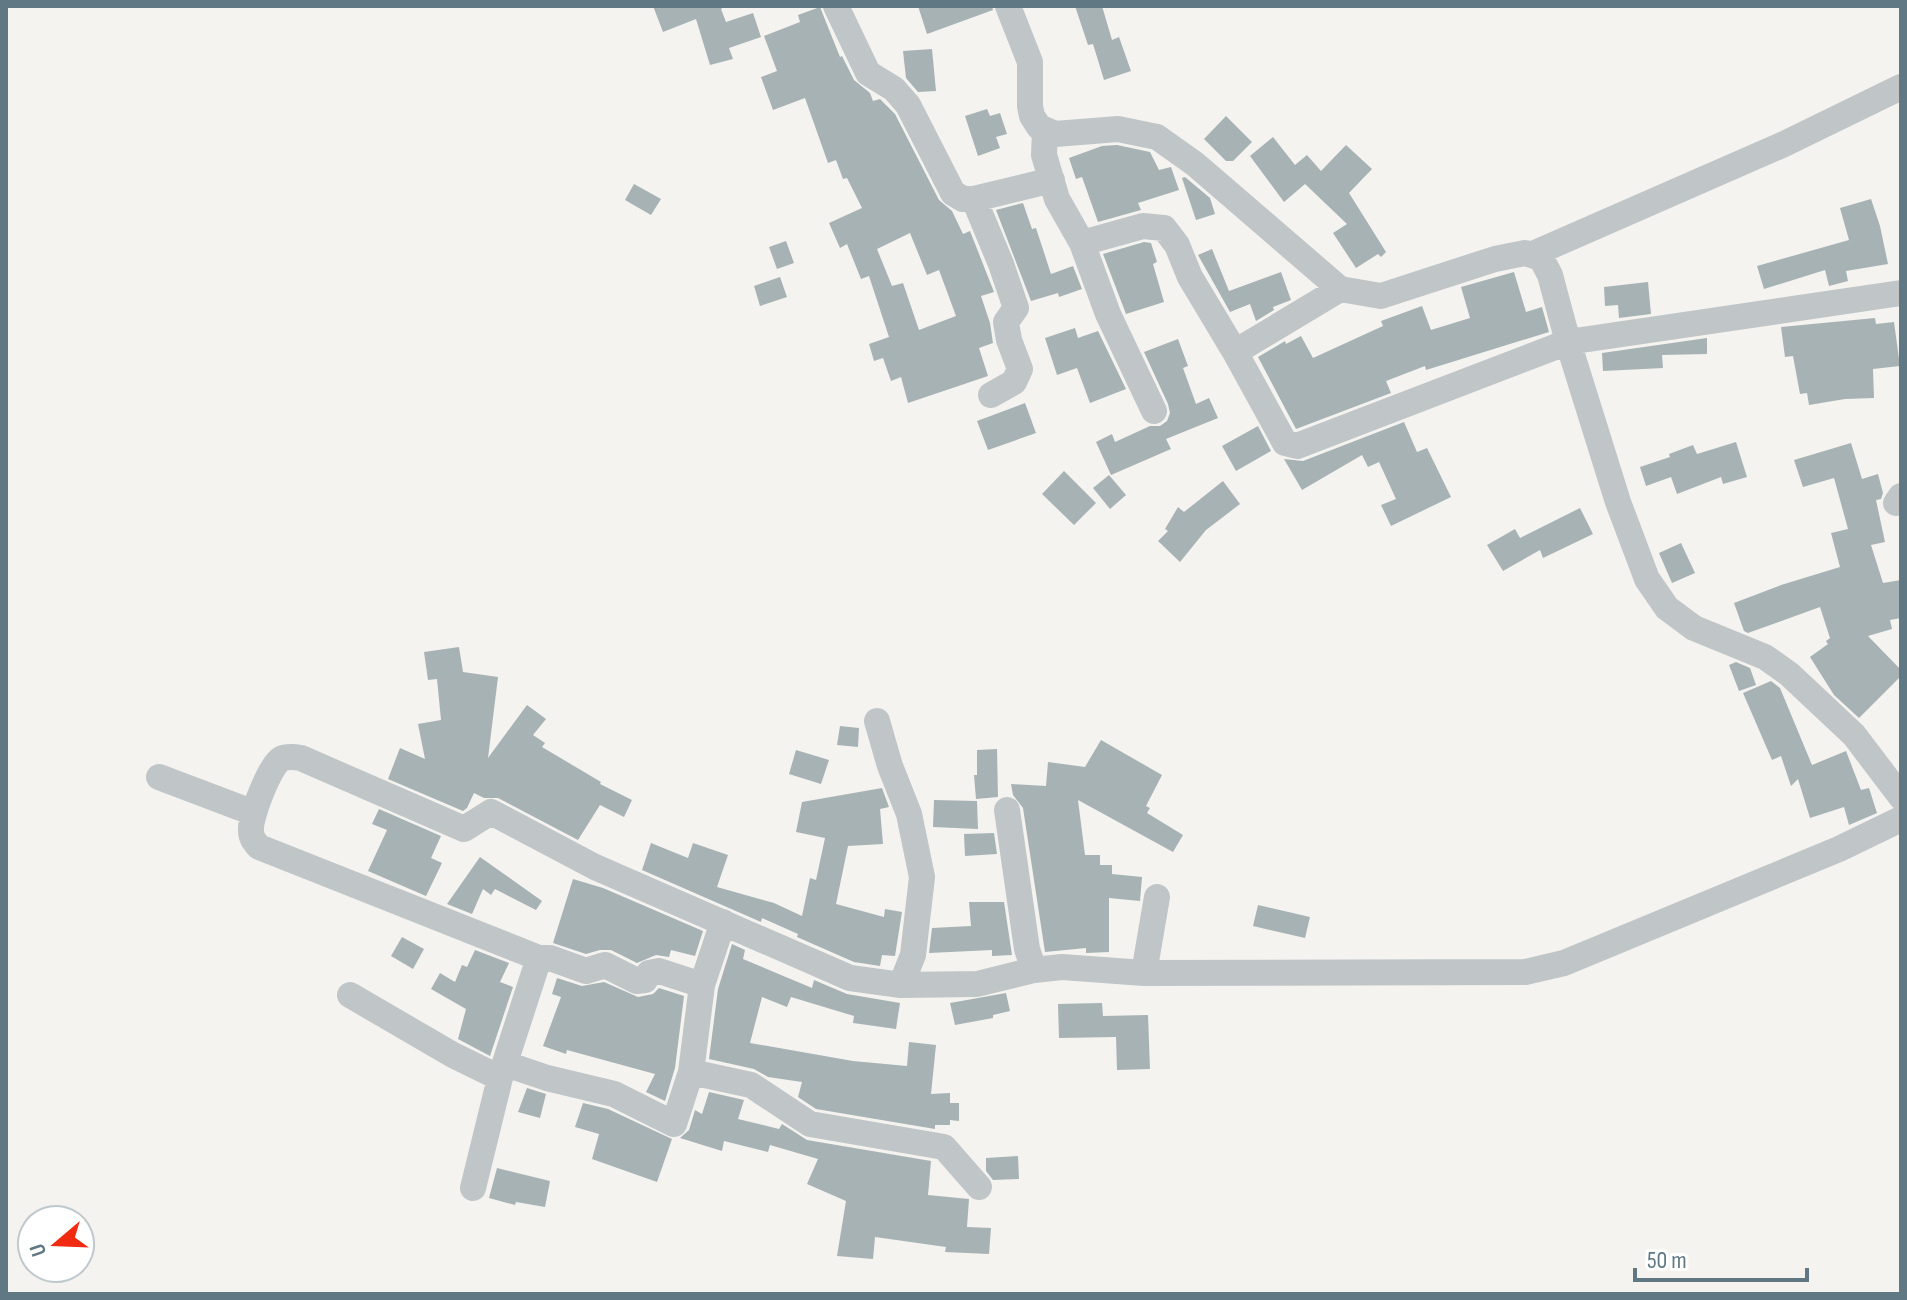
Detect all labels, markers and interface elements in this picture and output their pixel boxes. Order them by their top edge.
north arrow [16,1204,96,1284]
scale bar [1635,1232,1807,1282]
text: U [24,1240,53,1260]
text: 50 m [1647,1246,1687,1275]

